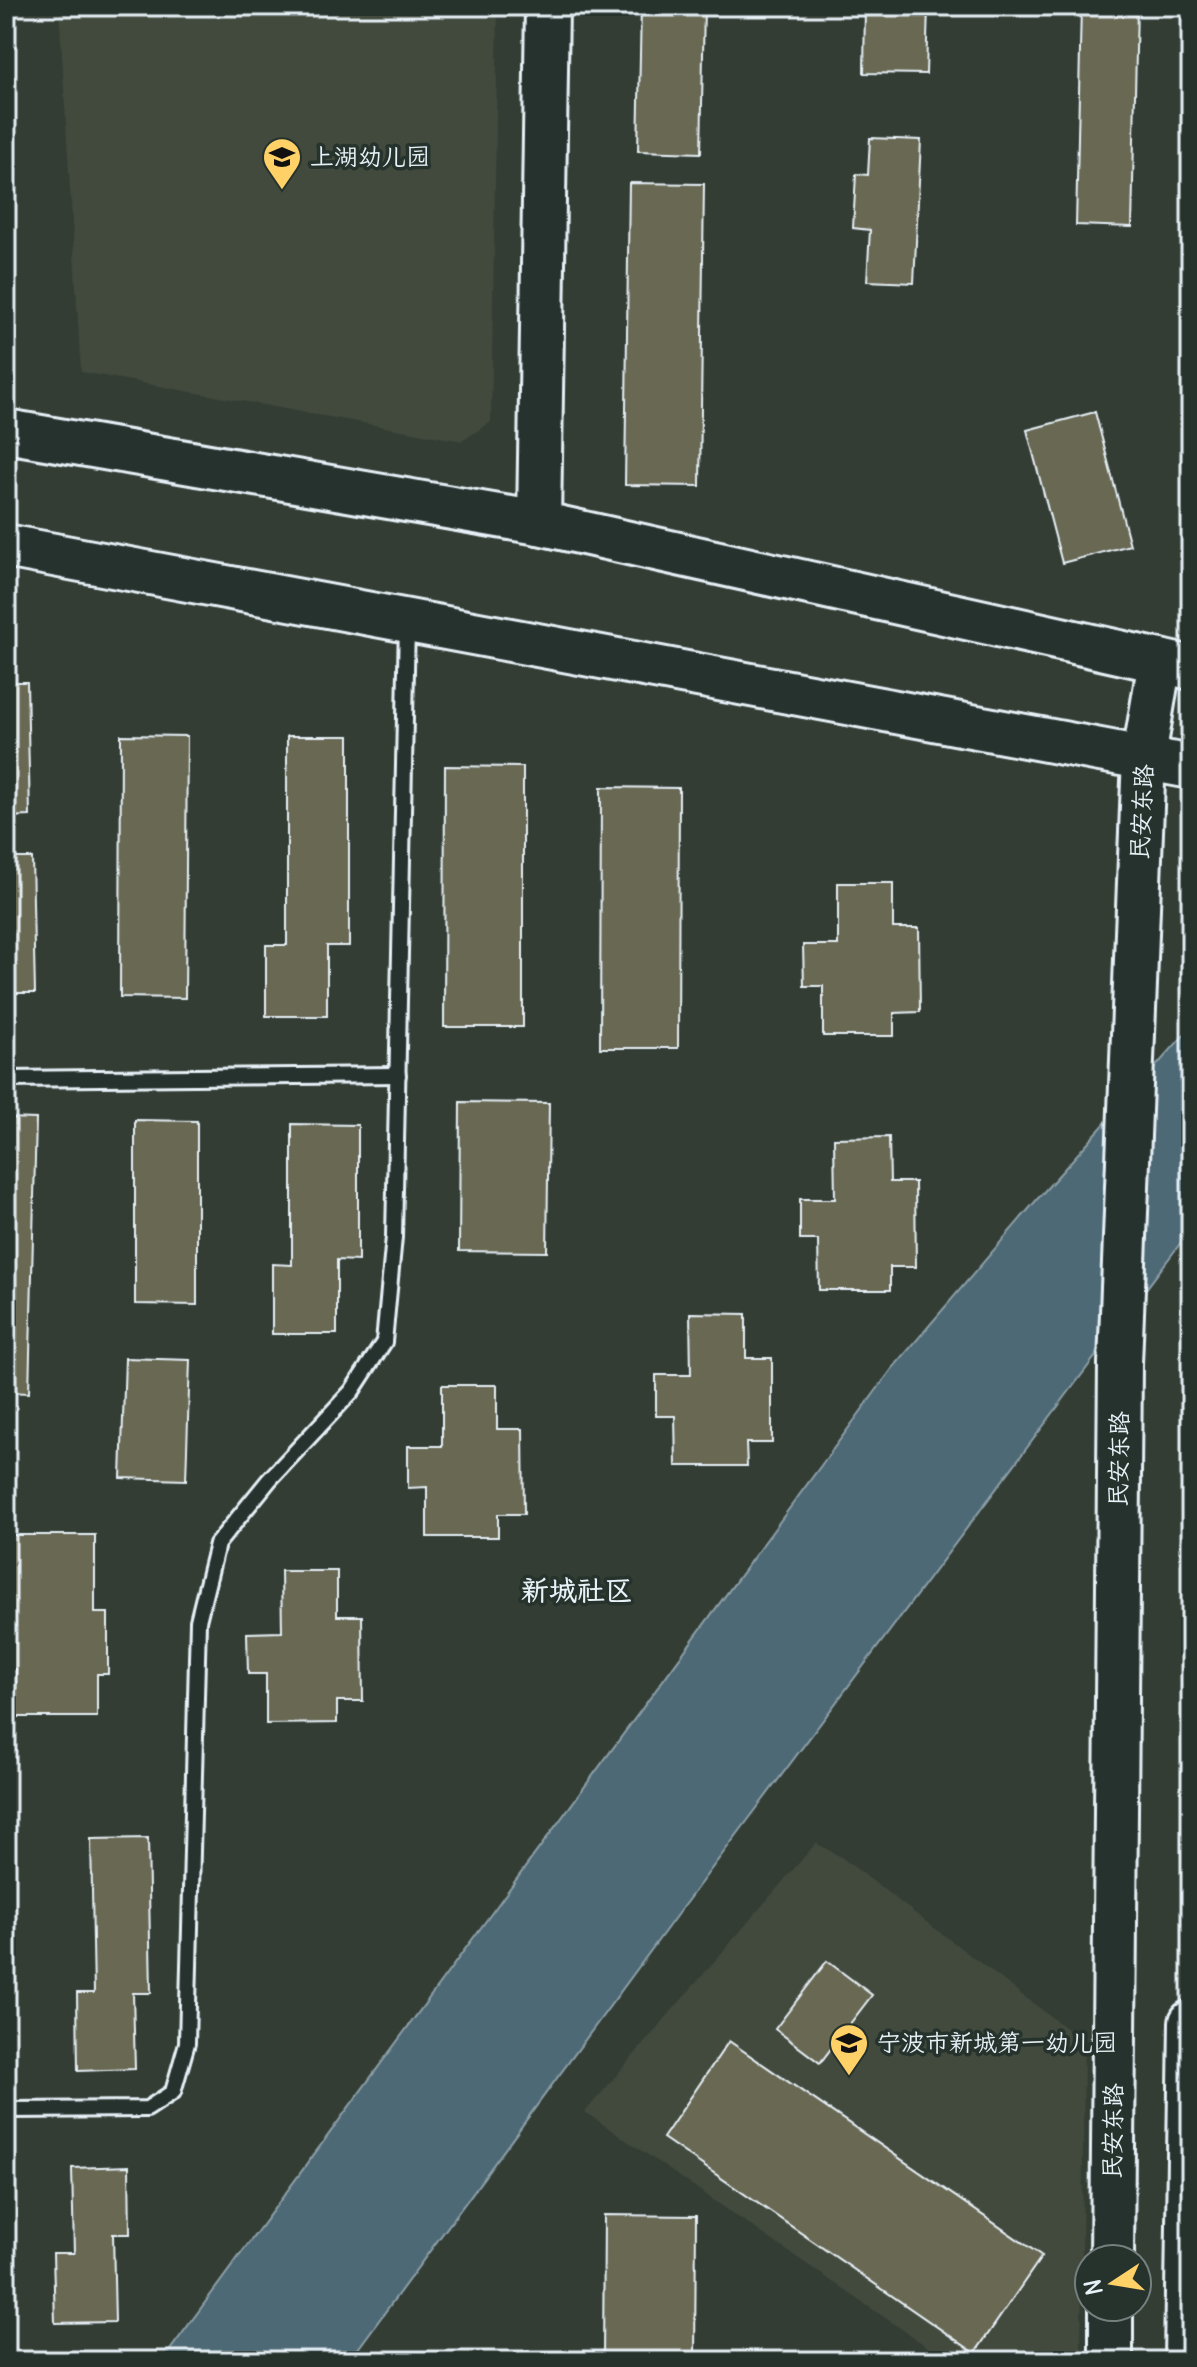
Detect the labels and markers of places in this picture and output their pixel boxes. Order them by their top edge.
school or university icon: 上湖幼儿园 [261,136,303,191]
place label: 上湖幼儿园 [310,141,430,171]
school or university icon: 宁波市新城第一幼儿园 [828,2022,870,2077]
place label: 宁波市新城第一幼儿园 [877,2027,1117,2057]

